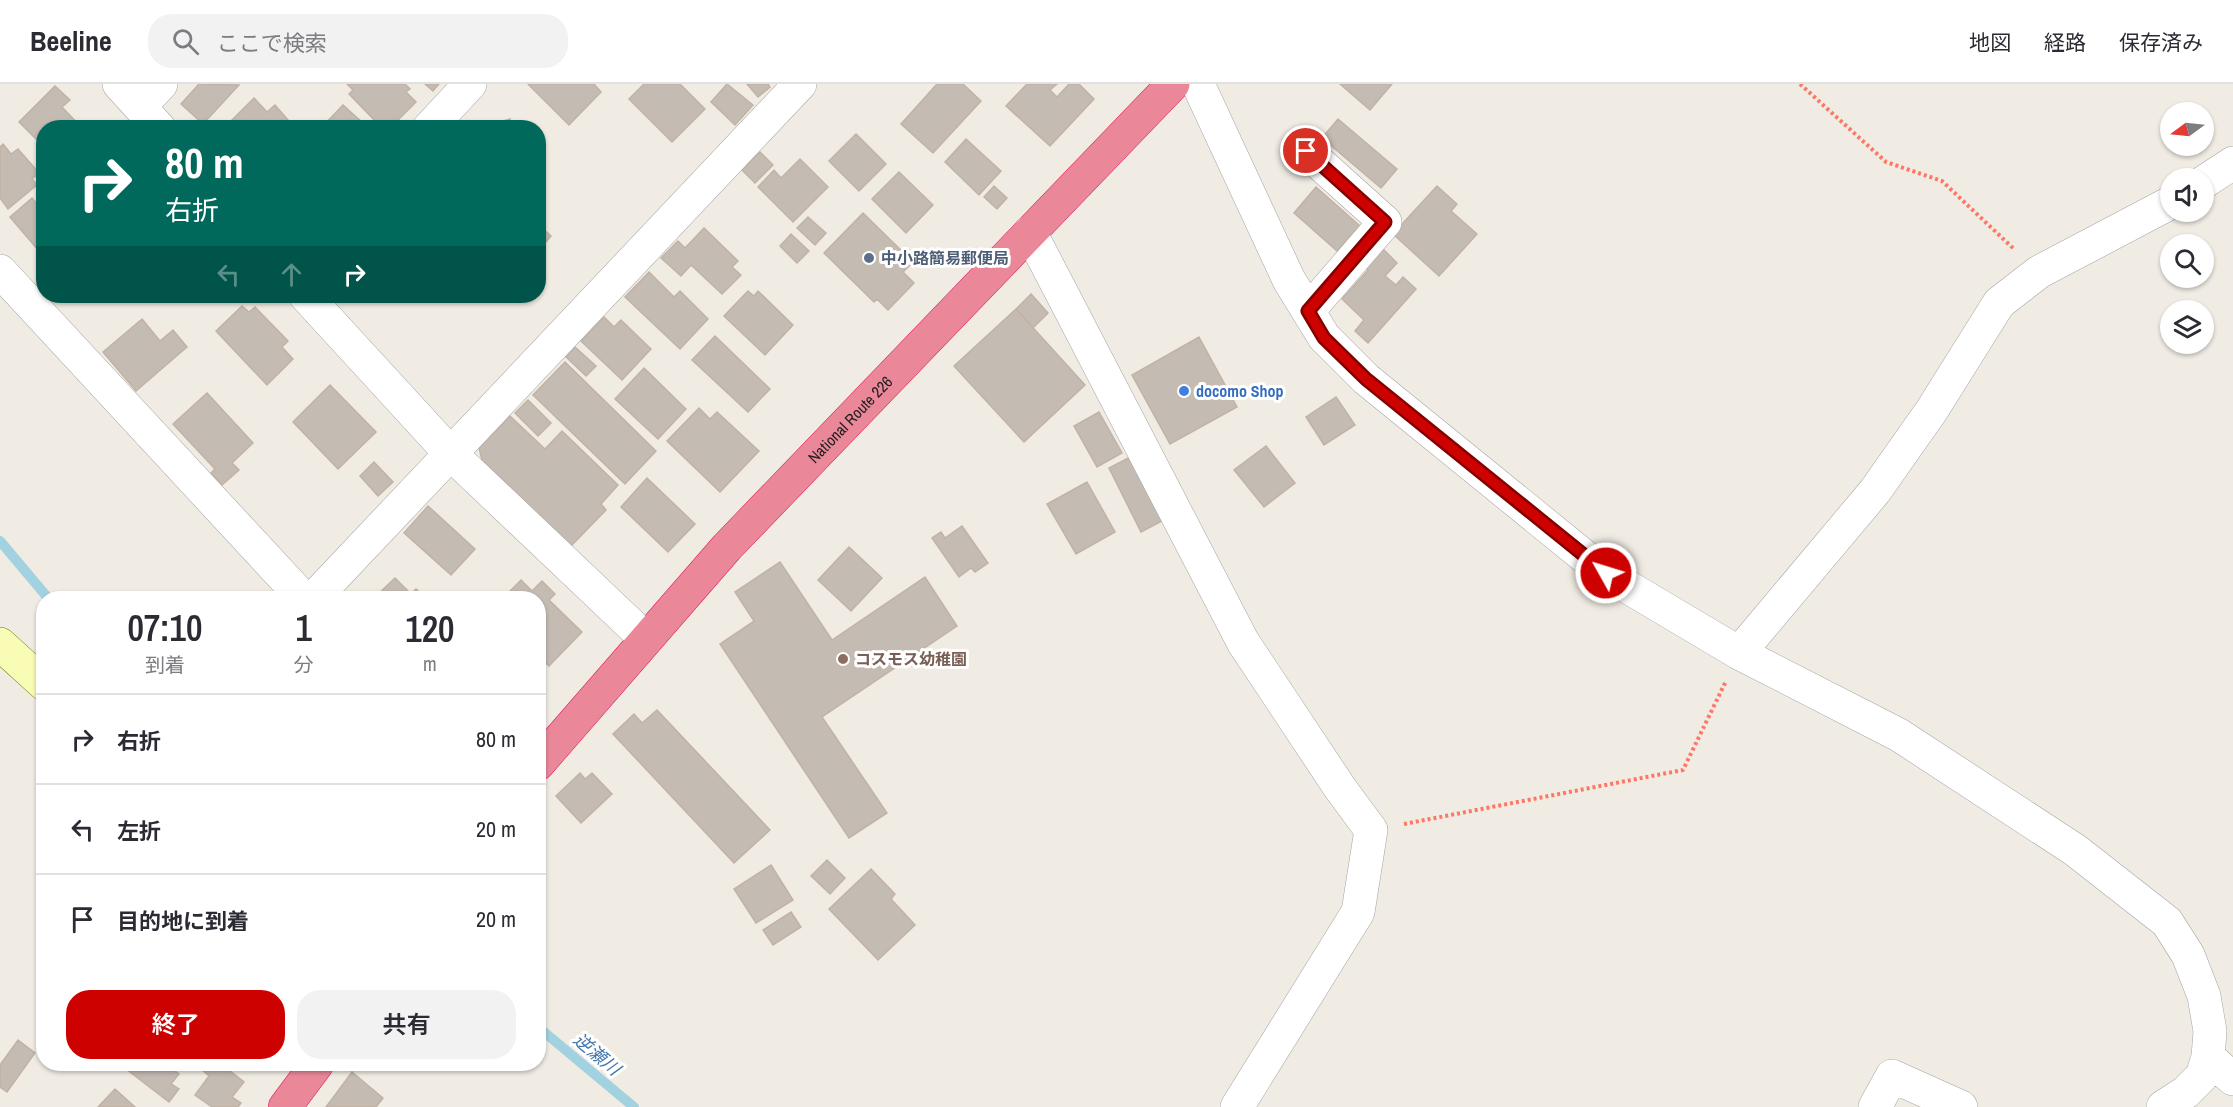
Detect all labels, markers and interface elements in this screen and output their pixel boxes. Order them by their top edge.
search box [148,14,568,68]
text: Beeline [30,22,112,60]
icon: search [169,25,202,58]
text: ここで検索 [217,28,327,58]
text: 地図 [1969,28,2011,57]
text: 経路 [2044,28,2086,57]
text: 保存済み [2119,28,2203,57]
north arrow [2160,102,2214,156]
map controls [2160,102,2214,354]
pin [1280,125,1331,176]
icon: arrive [1289,134,1322,167]
text: 80 m [165,135,244,191]
icon: right [66,144,144,222]
button: sound [2160,168,2214,222]
text: 右折 [165,192,219,228]
button: search [2160,234,2214,288]
place label: 中小路簡易郵便局 [881,247,1009,269]
marker: 中小路簡易郵便局 [862,251,876,265]
icon: left [212,258,245,291]
icon: ahead [275,258,308,291]
icon: right [338,258,371,291]
button: layers [2160,300,2214,354]
street label: National Route 226 [803,371,897,468]
place label: docomo Shop [1196,380,1283,402]
marker: docomo Shop [1177,384,1191,398]
position arrow [1574,541,1638,605]
text: 07:10 [127,604,202,652]
text: 1 [296,604,312,652]
text: 120 [405,605,455,653]
place label: コスモス幼稚園 [855,648,967,670]
text: m [423,650,437,677]
text: 到着 [145,651,185,678]
text: 分 [294,651,314,678]
marker: コスモス幼稚園 [836,652,850,666]
icon: right [66,723,99,756]
text: 80 m [476,724,516,754]
text: 右折 [117,726,161,756]
icon: left [66,813,99,846]
text: 20 m [476,814,516,844]
text: 左折 [117,816,161,846]
icon: arrive [66,903,99,936]
text: 20 m [476,904,516,934]
text: 目的地に到着 [117,906,249,936]
button: 終了 [66,990,285,1059]
button: 共有 [297,990,516,1059]
water label: 逆瀬川 [568,1027,627,1082]

